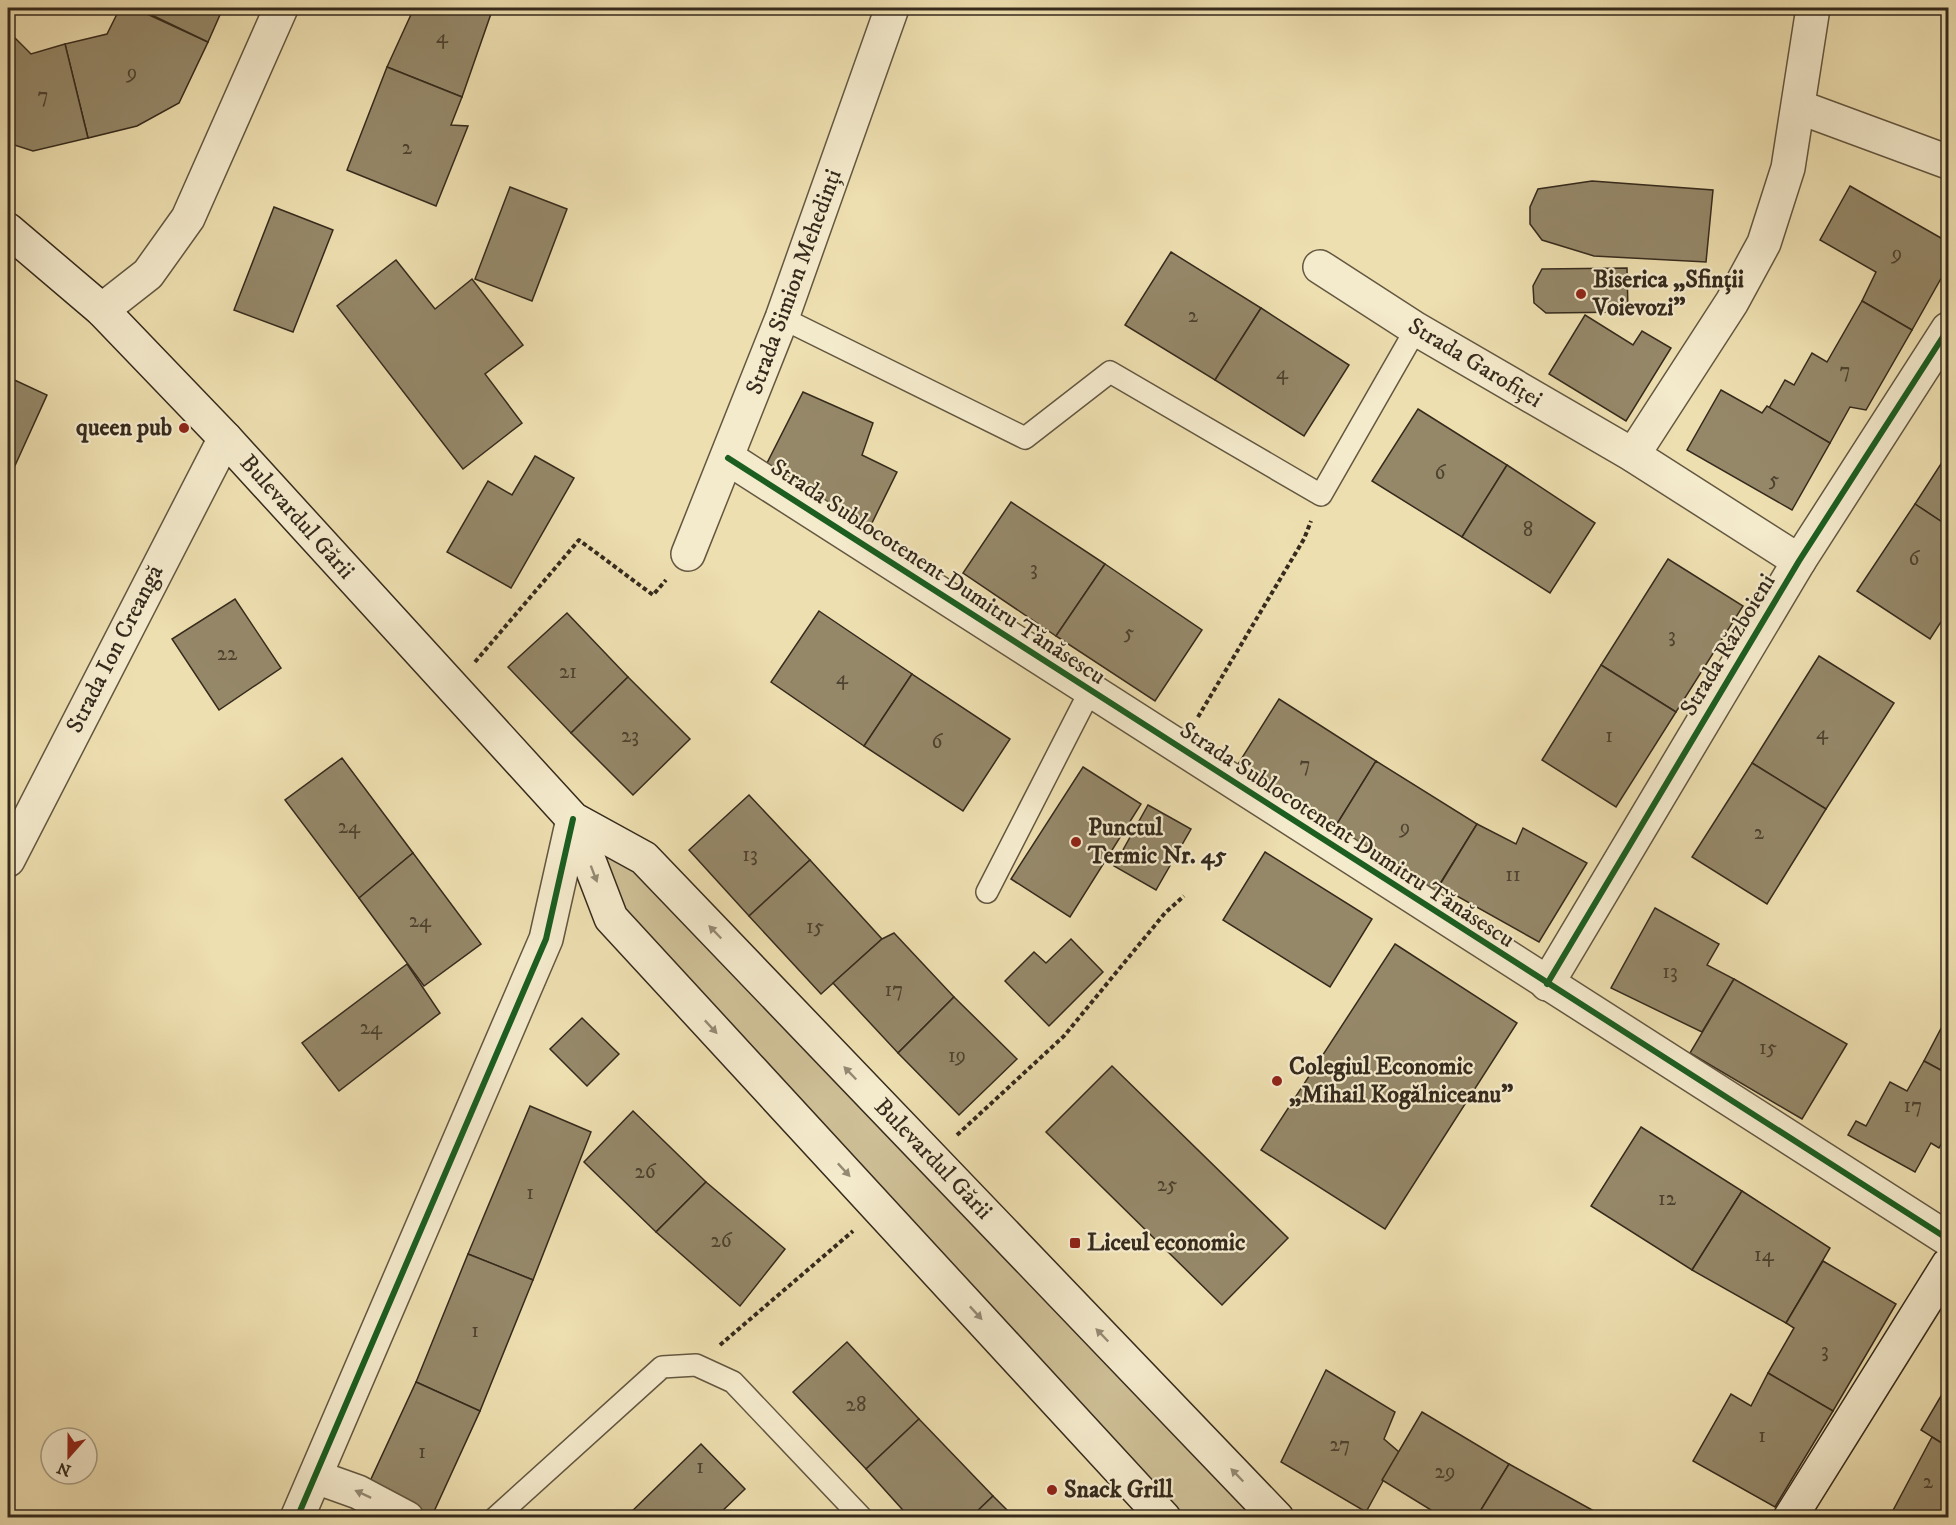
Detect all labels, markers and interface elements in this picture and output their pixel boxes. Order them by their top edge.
house number: 4 [436,24,449,50]
house number: 9 [126,60,137,86]
house number: 7 [37,83,49,109]
house number: 2 [402,135,413,161]
street label: Strada Simion Mehedinți [739,165,849,399]
house number: 9 [1891,241,1902,267]
place label: Biserica „Sfinții Voievozi” [1592,265,1744,323]
marker: Biserica „Sfinții Voievozi” [1574,287,1588,301]
house number: 2 [1188,303,1199,329]
street label: Strada Garofiței [1402,311,1548,415]
house number: 7 [1839,358,1851,384]
house number: 4 [1276,360,1289,386]
place label: queen pub [76,413,172,443]
marker: queen pub [177,421,191,435]
street label: Bulevardul Gării [233,448,361,586]
street label: Strada Sublocotenent Dumitru Tănăsescu [765,452,1111,692]
house number: 6 [1435,460,1447,486]
house number: 5 [1769,467,1779,493]
house number: 8 [1523,517,1533,543]
house number: 6 [1909,546,1921,572]
house number: 3 [1030,556,1038,582]
street label: Strada Ion Creangă [60,559,171,738]
street label: Strada Războieni [1674,568,1782,722]
house number: 5 [1124,620,1134,646]
house number: 3 [1668,623,1676,649]
house number: 22 [217,641,238,667]
house number: 21 [559,659,577,685]
house number: 4 [836,665,849,691]
street label: Strada Sublocotenent Dumitru Tănăsescu [1174,715,1520,955]
house number: 4 [1816,720,1829,746]
house number: 23 [621,723,639,749]
house number: 1 [1605,723,1613,749]
house number: 6 [932,729,944,755]
house number: 7 [1299,752,1311,778]
place label: Punctul Termic Nr. 45 [1087,813,1226,871]
house number: 24 [338,814,361,840]
house number: 9 [1399,815,1410,841]
house number: 2 [1754,820,1765,846]
marker: Punctul Termic Nr. 45 [1069,835,1083,849]
house number: 13 [742,842,758,868]
house number: 11 [1505,862,1521,888]
one-way arrow [590,865,599,883]
house number: 24 [409,908,432,934]
house number: 15 [806,914,824,940]
one-way arrow [709,925,723,939]
house number: 13 [1662,959,1678,985]
house number: 17 [885,977,903,1003]
house number: 24 [360,1015,383,1041]
one-way arrow [704,1019,718,1033]
house number: 15 [1759,1035,1777,1061]
house number: 19 [948,1043,966,1069]
place label: Colegiul Economic „Mihail Kogălniceanu" [1289,1052,1513,1110]
one-way arrow [843,1065,857,1080]
marker: Colegiul Economic „Mihail Kogălniceanu" [1270,1074,1284,1088]
street label: Bulevardul Gării [867,1092,999,1226]
house number: 17 [1904,1093,1922,1119]
house number: 26 [634,1159,657,1185]
one-way arrow [836,1163,850,1177]
house number: 25 [1157,1172,1177,1198]
house number: 1 [526,1180,534,1206]
house number: 12 [1658,1186,1677,1212]
house number: 26 [710,1228,733,1254]
place label: Liceul economic [1087,1228,1246,1258]
marker: Liceul economic [1068,1236,1082,1250]
house number: 14 [1754,1242,1775,1268]
one-way arrow [969,1306,983,1321]
house number: 1 [471,1318,479,1344]
one-way arrow [1095,1328,1109,1342]
house number: 3 [1821,1338,1829,1364]
house number: 28 [846,1392,866,1418]
house number: 1 [1758,1423,1766,1449]
north arrow [39,1426,99,1486]
house number: 27 [1330,1432,1350,1458]
house number: 1 [418,1439,426,1465]
house number: 1 [696,1454,704,1480]
text: N [54,1457,74,1481]
house number: 29 [1435,1459,1455,1485]
one-way arrow [1230,1469,1244,1483]
house number: 2 [1923,1469,1934,1495]
place label: Snack Grill [1064,1475,1174,1505]
marker: Snack Grill [1045,1483,1059,1497]
one-way arrow [354,1490,371,1499]

